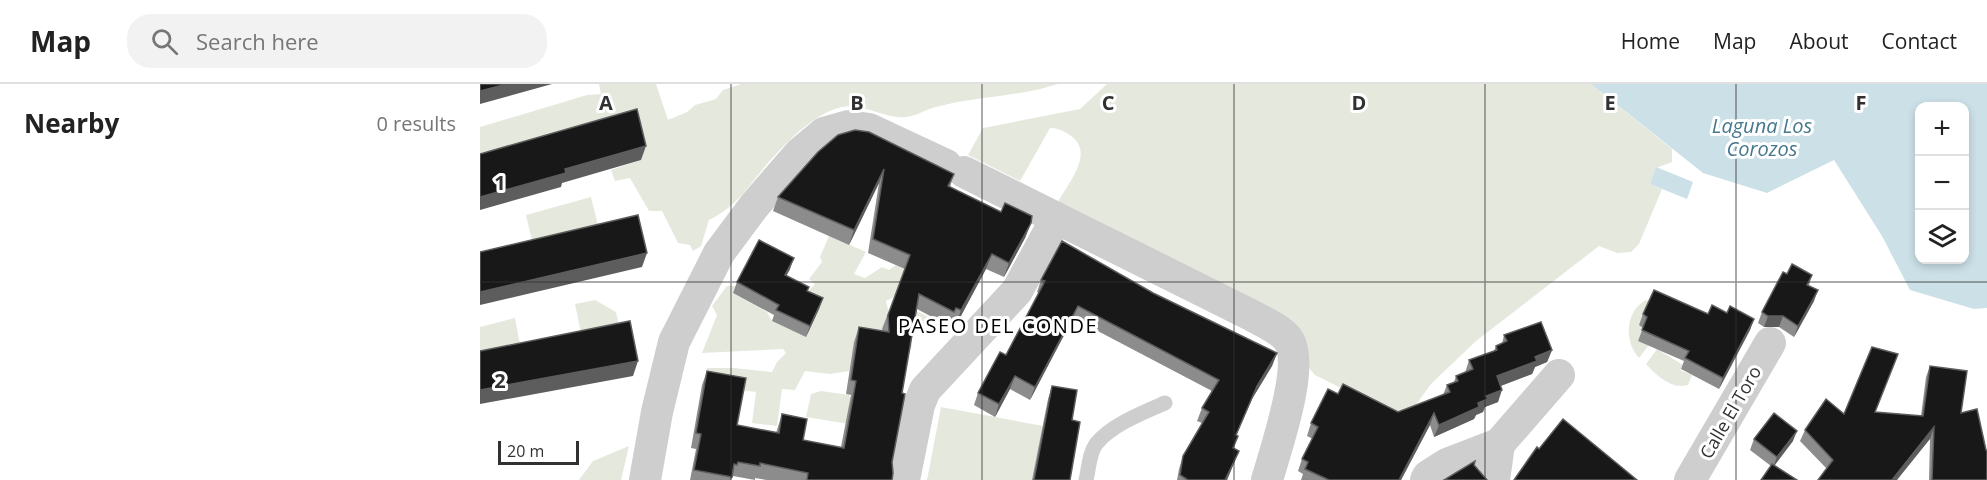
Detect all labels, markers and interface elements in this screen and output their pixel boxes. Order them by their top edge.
search box [127,14,547,68]
text: Map [30,22,91,60]
icon: search [148,25,181,58]
text: Search here [196,26,319,56]
text: Home [1621,27,1680,55]
text: Map [1713,27,1756,55]
text: About [1789,27,1849,55]
text: Contact [1882,27,1957,55]
text: A [599,89,613,116]
text: B [850,89,864,116]
text: C [1102,89,1115,116]
text: D [1352,89,1366,116]
text: E [1604,89,1616,116]
text: F [1856,89,1866,116]
map controls [1915,102,1969,264]
button: + [1915,102,1969,156]
text: Nearby [24,105,119,141]
text: 0 results [376,110,456,137]
water label: Laguna Los Corozos [1712,112,1813,162]
button: − [1915,156,1969,210]
text: 1 [494,169,506,196]
button: layers [1915,210,1969,264]
district label: PASEO DEL CONDE [898,312,1098,339]
street label: Calle El Toro [1694,361,1766,463]
text: 2 [494,367,506,394]
scale bar [498,438,579,466]
text: 20 m [507,440,544,462]

